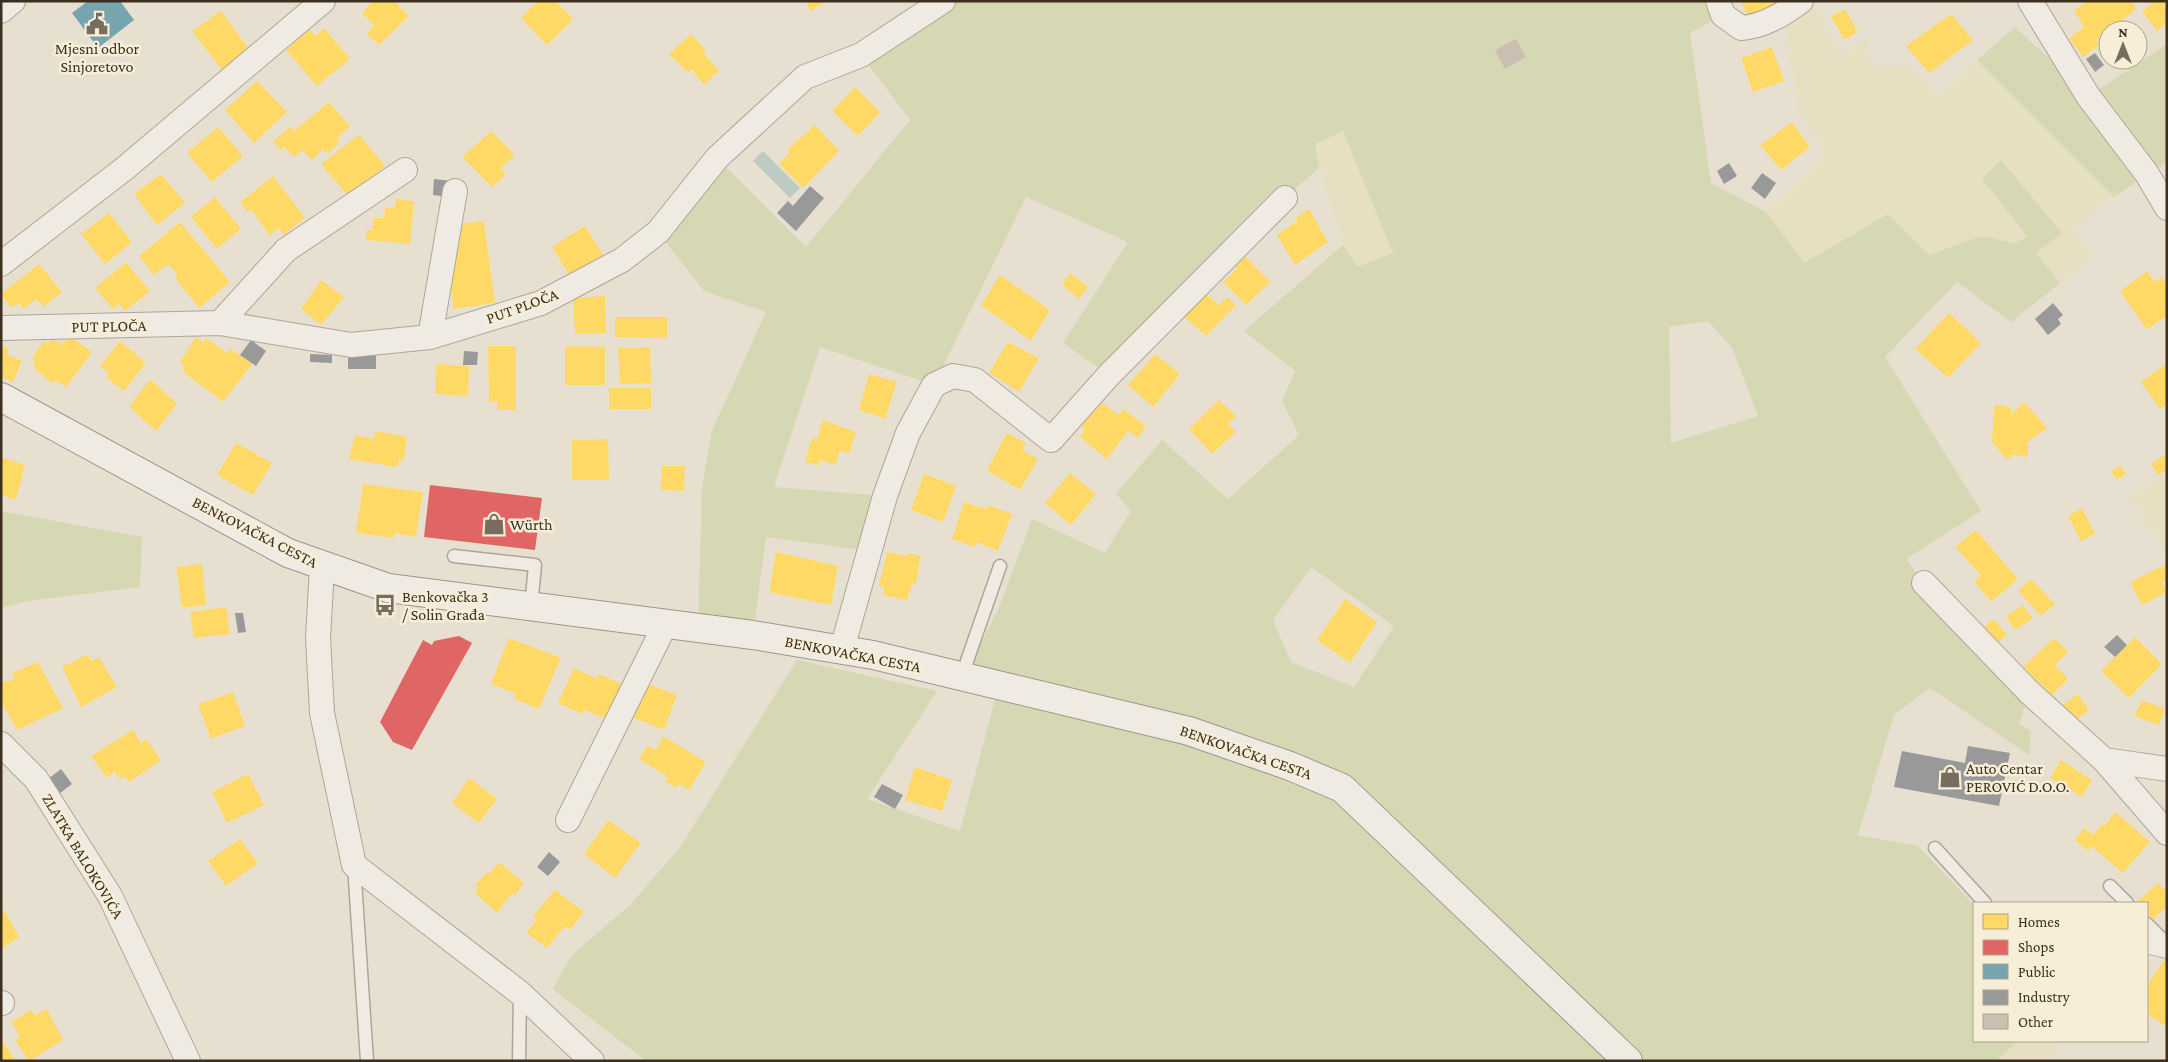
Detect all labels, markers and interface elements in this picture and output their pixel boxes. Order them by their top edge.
public building icon: Mjesni odbor Sinjoretovo [84,11,110,37]
north arrow [2098,20,2148,70]
text: N [2118,24,2128,40]
place label: Mjesni odbor Sinjoretovo [55,40,140,76]
street label: PUT PLOČA [484,285,561,327]
street label: PUT PLOČA [71,317,148,335]
street label: BENKOVAČKA CESTA [190,493,321,571]
shop icon: Würth [481,511,507,537]
place label: Würth [510,516,553,533]
place label: Benkovačka 3 / Solin Građa [402,588,489,623]
bus stop icon: Benkovačka 3 / Solin Građa [372,592,398,618]
street label: BENKOVAČKA CESTA [784,632,923,676]
street label: BENKOVAČKA CESTA [1178,721,1315,783]
place label: Auto Centar PEROVIĆ D.O.O. [1966,760,2069,795]
shop icon: Auto Centar PEROVIĆ D.O.O. [1937,764,1963,790]
street label: ZLATKA BALOKOVIĆA [39,790,128,922]
legend [1973,902,2148,1042]
text: Homes [2018,914,2060,930]
text: Shops [2018,939,2054,956]
text: Public [2018,964,2056,980]
text: Industry [2018,989,2070,1006]
text: Other [2018,1014,2054,1030]

